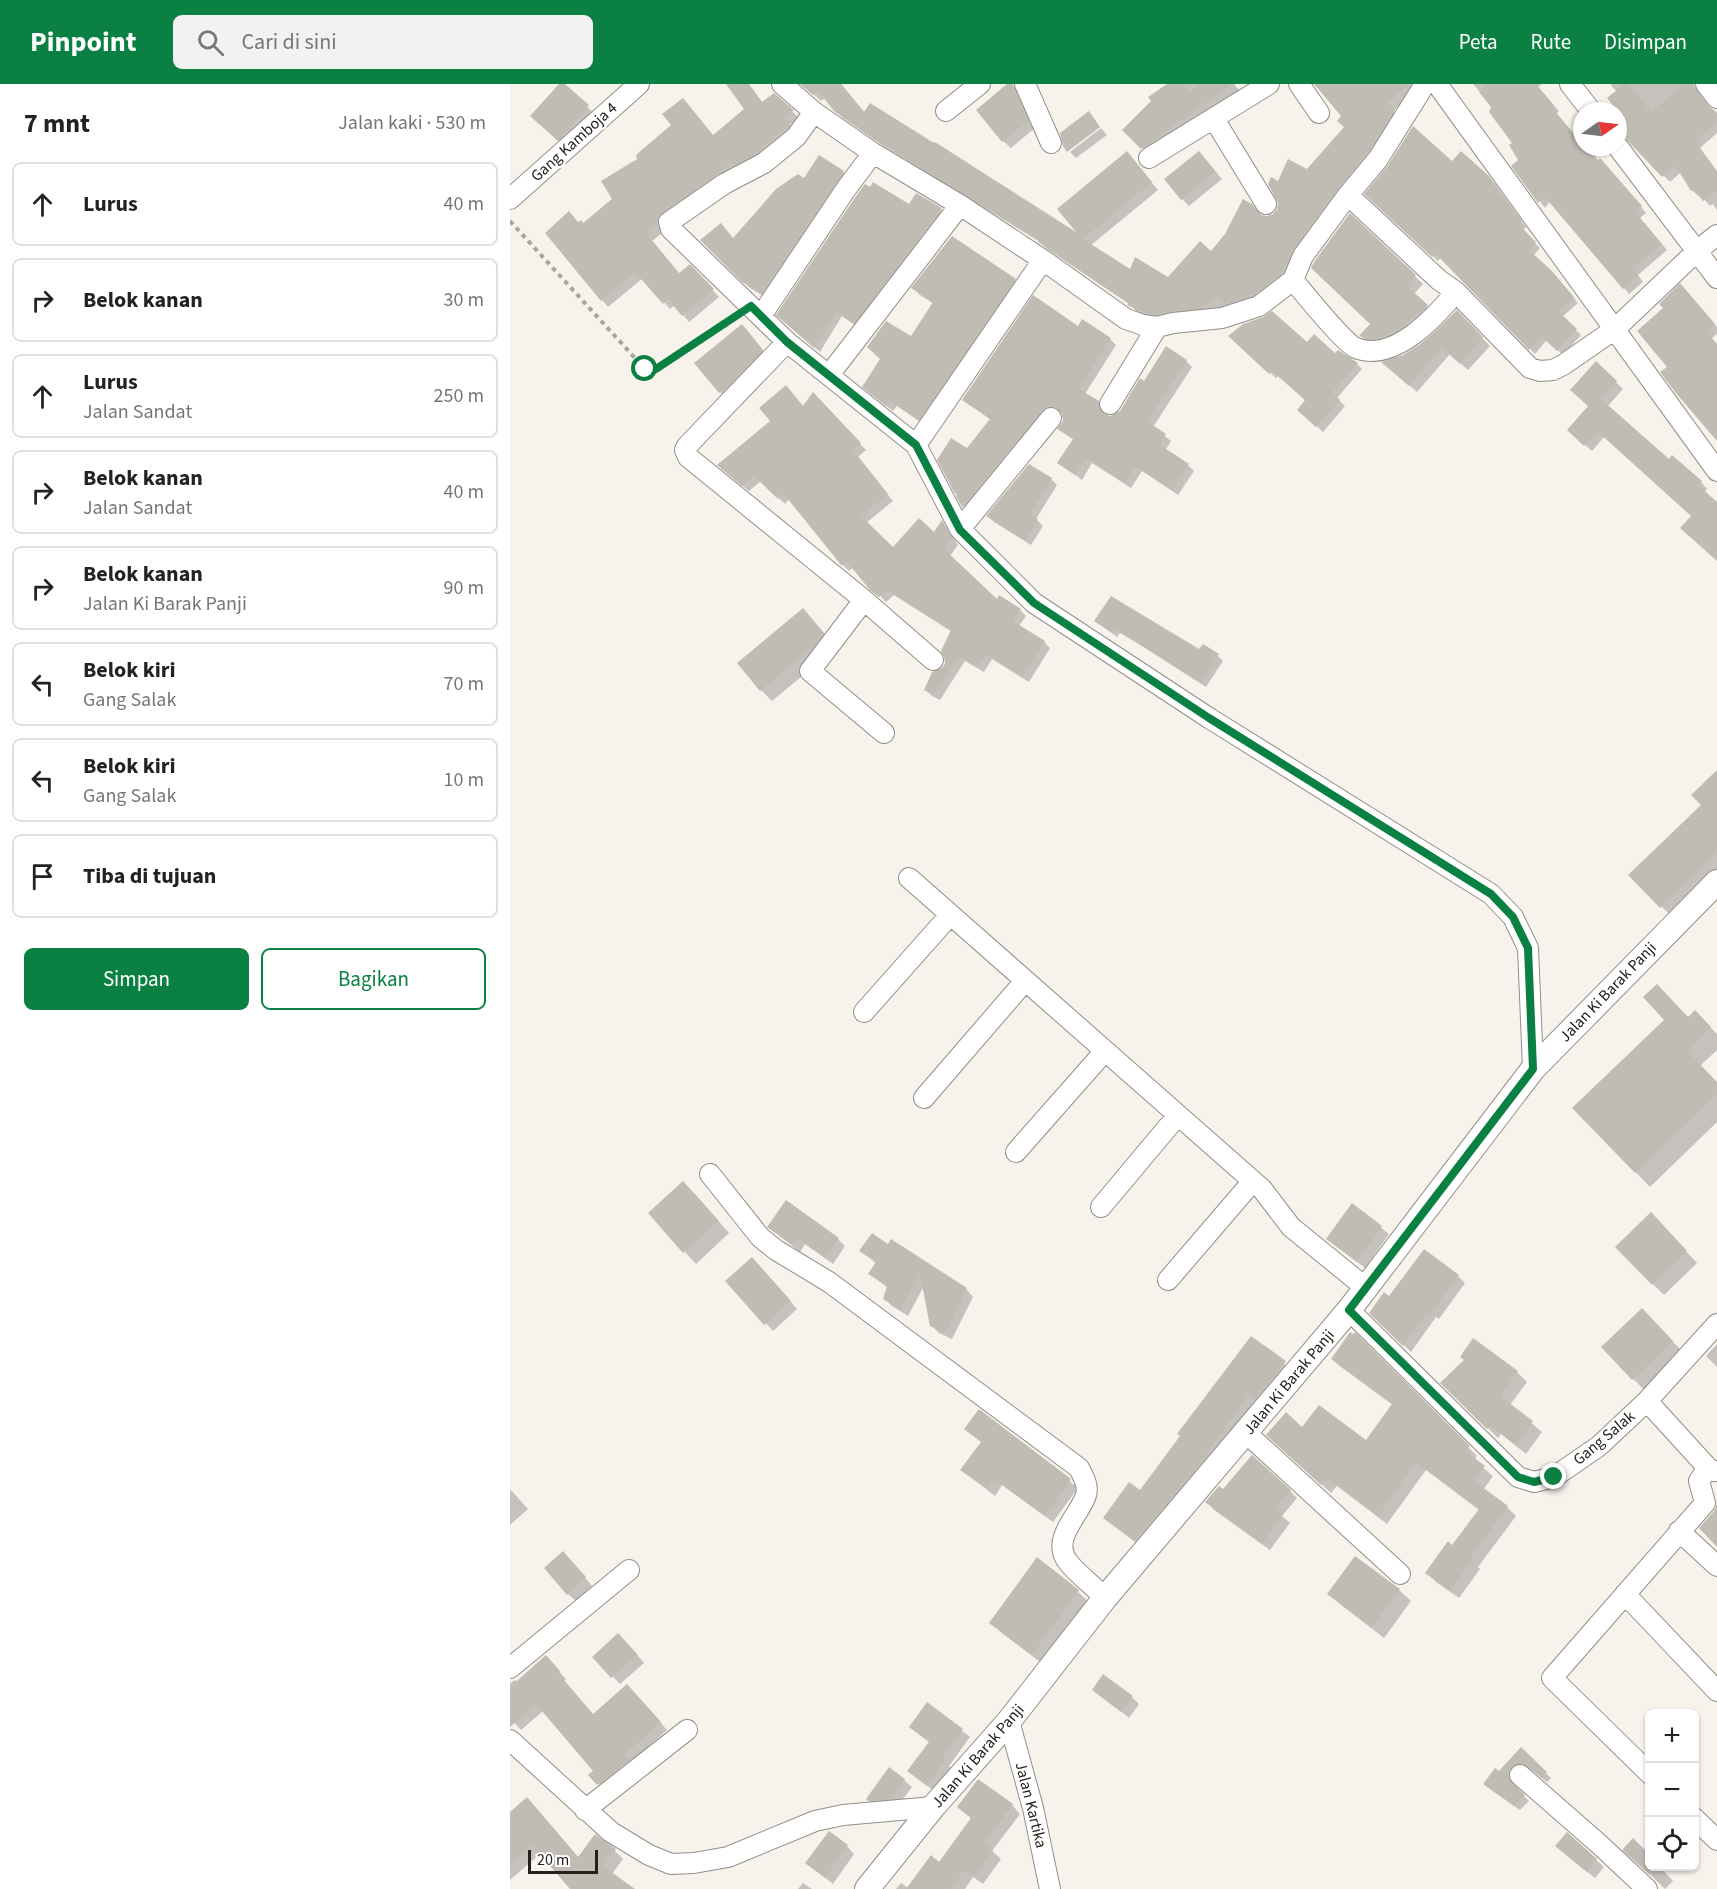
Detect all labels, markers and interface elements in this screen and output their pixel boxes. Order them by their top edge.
search box [173,15,593,69]
text: Pinpoint [30,22,137,62]
icon: search [194,26,227,59]
text: Cari di sini [242,26,337,58]
text: Peta [1459,27,1497,57]
text: Rute [1530,27,1571,57]
text: Disimpan [1604,27,1687,57]
street label: Gang Kamboja 4 [526,97,622,187]
north arrow [1573,102,1627,156]
text: 7 mnt [24,105,90,142]
text: Jalan kaki · 530 m [338,109,486,137]
icon: ahead [26,188,59,221]
text: Lurus [83,188,138,220]
text: 40 m [444,190,484,218]
icon: right [26,284,59,317]
text: Belok kanan [83,284,203,316]
text: 30 m [444,286,484,314]
route start [631,355,657,381]
text: Lurus [83,366,138,398]
icon: ahead [26,380,59,413]
text: 250 m [434,382,484,410]
text: Jalan Sandat [83,398,192,426]
text: Belok kanan [83,462,203,494]
icon: right [26,476,59,509]
text: 40 m [444,478,484,506]
text: Jalan Sandat [83,494,192,522]
text: Belok kanan [83,558,203,590]
icon: right [26,572,59,605]
text: 90 m [444,574,484,602]
text: Jalan Ki Barak Panji [83,590,247,618]
text: Belok kiri [83,654,176,686]
icon: left [26,668,59,701]
text: 70 m [444,670,484,698]
text: Gang Salak [83,686,176,714]
text: Belok kiri [83,750,176,782]
icon: left [26,764,59,797]
text: 10 m [444,766,484,794]
text: Gang Salak [83,782,176,810]
icon: arrive [26,860,59,893]
text: Tiba di tujuan [83,860,216,892]
street label: Jalan Ki Barak Panji [1555,937,1661,1047]
button: Simpan [24,948,249,1010]
button: Bagikan [261,948,486,1010]
street label: Jalan Ki Barak Panji [1238,1325,1340,1439]
street label: Gang Salak [1568,1406,1640,1470]
route end [1540,1463,1566,1489]
street label: Jalan Ki Barak Panji [927,1699,1029,1813]
map controls [1645,1709,1699,1871]
button: + [1645,1709,1699,1763]
street label: Jalan Kartika [1010,1760,1052,1850]
button: − [1645,1763,1699,1817]
button: locate [1645,1817,1699,1871]
scale bar [528,1847,598,1874]
text: 20 m [537,1849,569,1871]

